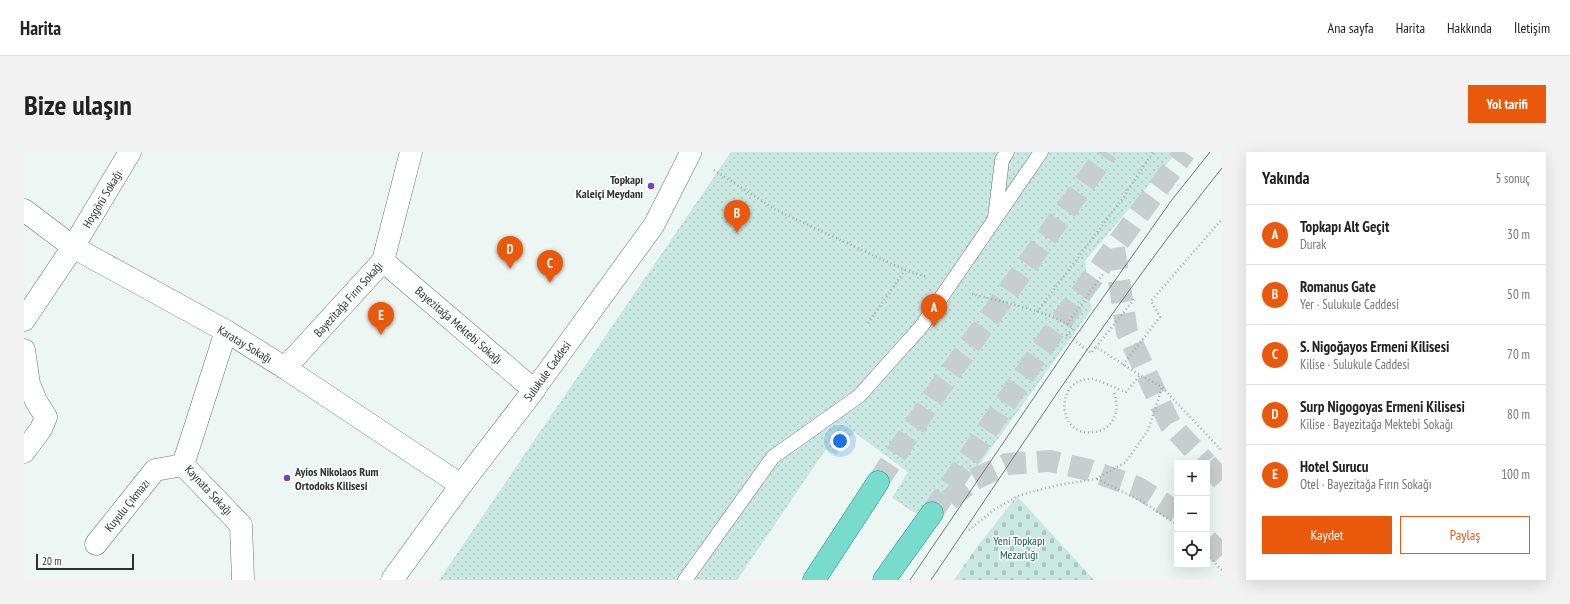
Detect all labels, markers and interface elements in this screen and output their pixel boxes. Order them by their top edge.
text: Harita [20,16,61,40]
text: Ana sayfa [1328,19,1374,37]
text: Harita [1396,19,1425,37]
text: Hakkında [1447,19,1492,37]
text: İletişim [1514,19,1550,37]
button: Yol tarifi [1468,85,1546,123]
text: Bize ulaşın [24,86,132,123]
street label: Hoşgörü Sokağı [79,167,125,231]
text: Yakında [1262,167,1309,189]
text: 5 sonuç [1495,170,1530,187]
place label: Topkapı Kaleiçi Meydanı [576,172,643,201]
marker: Topkapı Kaleiçi Meydanı [646,181,656,191]
pin: B [724,200,750,233]
text: Topkapı Alt Geçit [1300,217,1389,236]
text: A [1272,226,1278,243]
text: 30 m [1507,226,1530,243]
pin: D [497,236,523,269]
text: Durak [1300,236,1326,253]
pin: C [537,250,563,283]
street label: Bayezitağa Fırın Sokağı [310,258,386,340]
text: Romanus Gate [1300,277,1376,296]
street label: Bayezitağa Mektebi Sokağı [412,283,506,367]
text: B [1272,286,1278,303]
text: 50 m [1507,286,1530,303]
pin: A [921,294,947,327]
text: Yer · Sulukule Caddesi [1300,296,1399,313]
pin: E [368,302,394,335]
street label: Karatay Sokağı [215,322,275,366]
text: S. Nigoğayos Ermeni Kilisesi [1300,337,1449,356]
street label: Sulukule Caddesi [520,338,574,404]
text: C [1272,346,1278,363]
text: 70 m [1507,346,1530,363]
text: Kilise · Sulukule Caddesi [1300,356,1410,373]
text: Surp Nigogoyas Ermeni Kilisesi [1300,397,1465,416]
text: D [1272,406,1278,423]
text: 80 m [1507,406,1530,423]
text: Kilise · Bayezitağa Mektebi Sokağı [1300,416,1453,433]
your location [830,431,850,451]
text: Hotel Surucu [1300,457,1368,476]
map controls [1174,460,1210,568]
button: + [1174,460,1210,496]
street label: Kaynata Sokağı [182,462,236,518]
place label: Ayios Nikolaos Rum Ortodoks Kilisesi [294,464,379,493]
text: E [1272,466,1278,483]
text: 100 m [1501,466,1530,483]
marker: Ayios Nikolaos Rum Ortodoks Kilisesi [282,473,292,483]
street label: Kuyulu Çıkmazı [101,476,153,534]
text: Otel · Bayezitağa Fırın Sokağı [1300,476,1432,493]
button: − [1174,496,1210,532]
button: Kaydet [1262,516,1392,554]
button: Paylaş [1400,516,1530,554]
button: locate [1174,532,1210,568]
park label: Yeni Topkapı Mezarlığı [993,533,1045,562]
scale bar [36,552,134,571]
text: 20 m [42,554,61,568]

